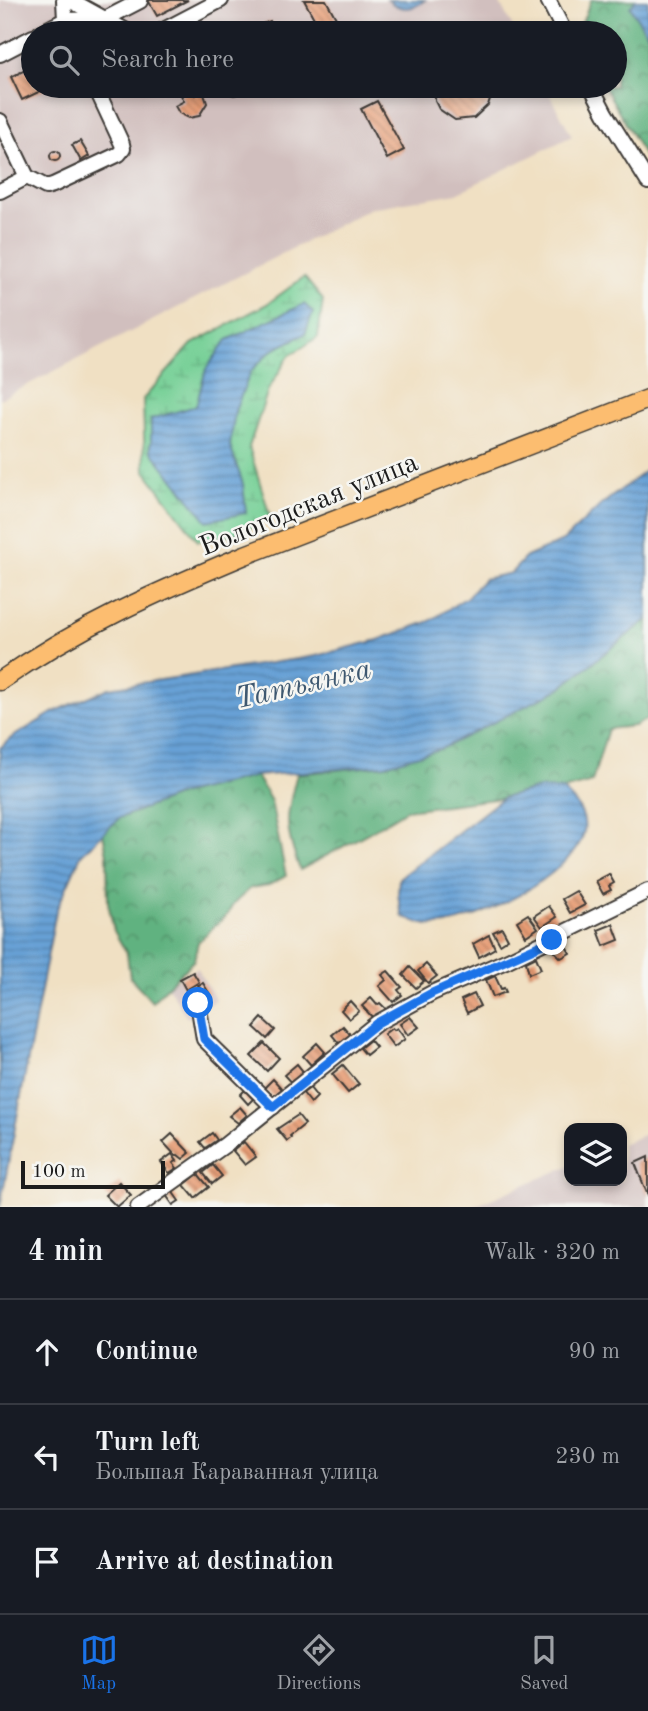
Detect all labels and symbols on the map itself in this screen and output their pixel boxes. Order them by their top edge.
street label: Вологодская улица [196,449,422,562]
water label: Татьянка [233,655,374,715]
route end [536,924,567,955]
route start [182,987,213,1018]
scale bar [21,1158,164,1190]

